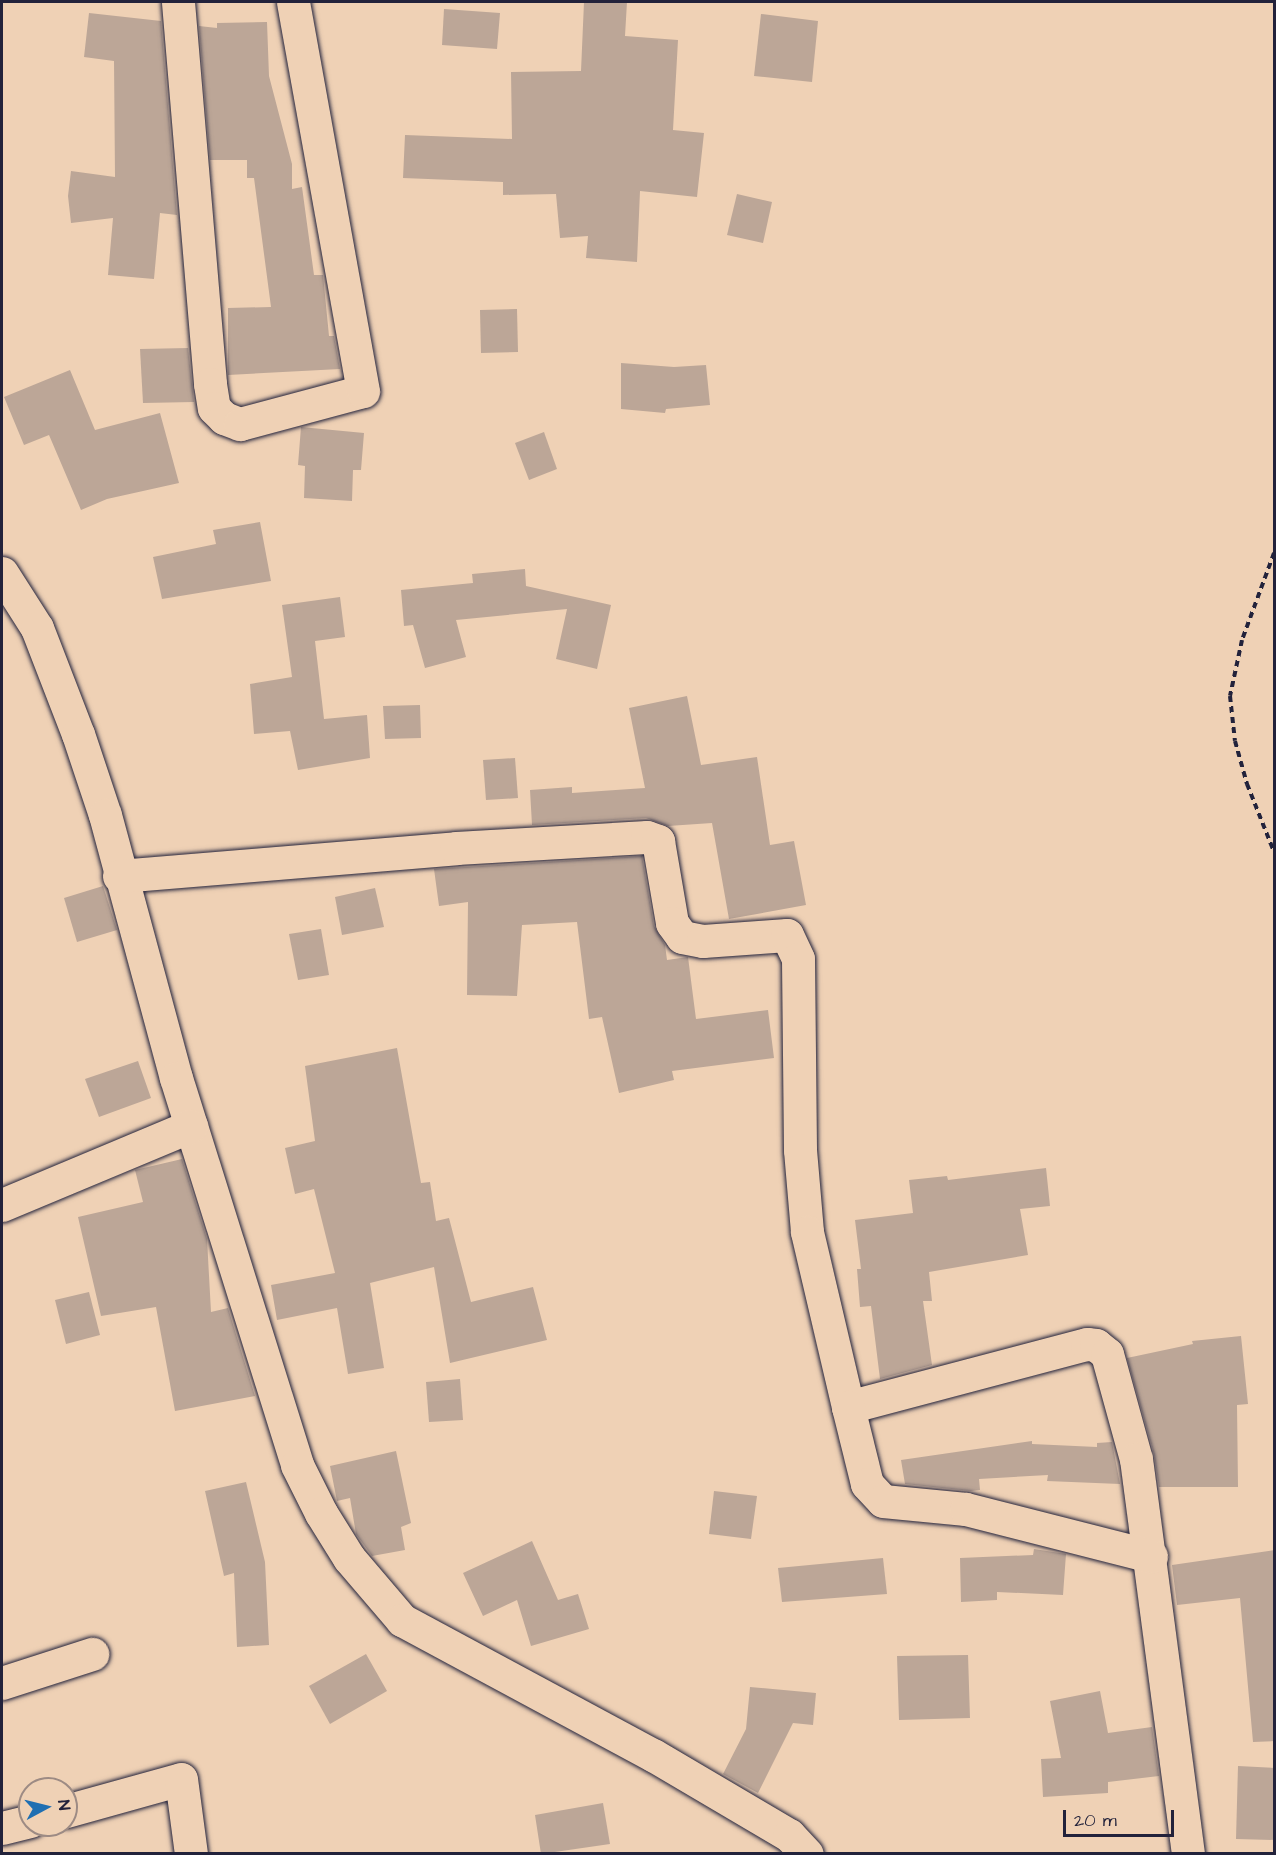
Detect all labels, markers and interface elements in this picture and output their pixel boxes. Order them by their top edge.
north arrow [18,1777,78,1837]
scale bar [1066,1798,1177,1836]
text: N [52,1799,75,1811]
text: 20 m [1074,1808,1117,1833]

